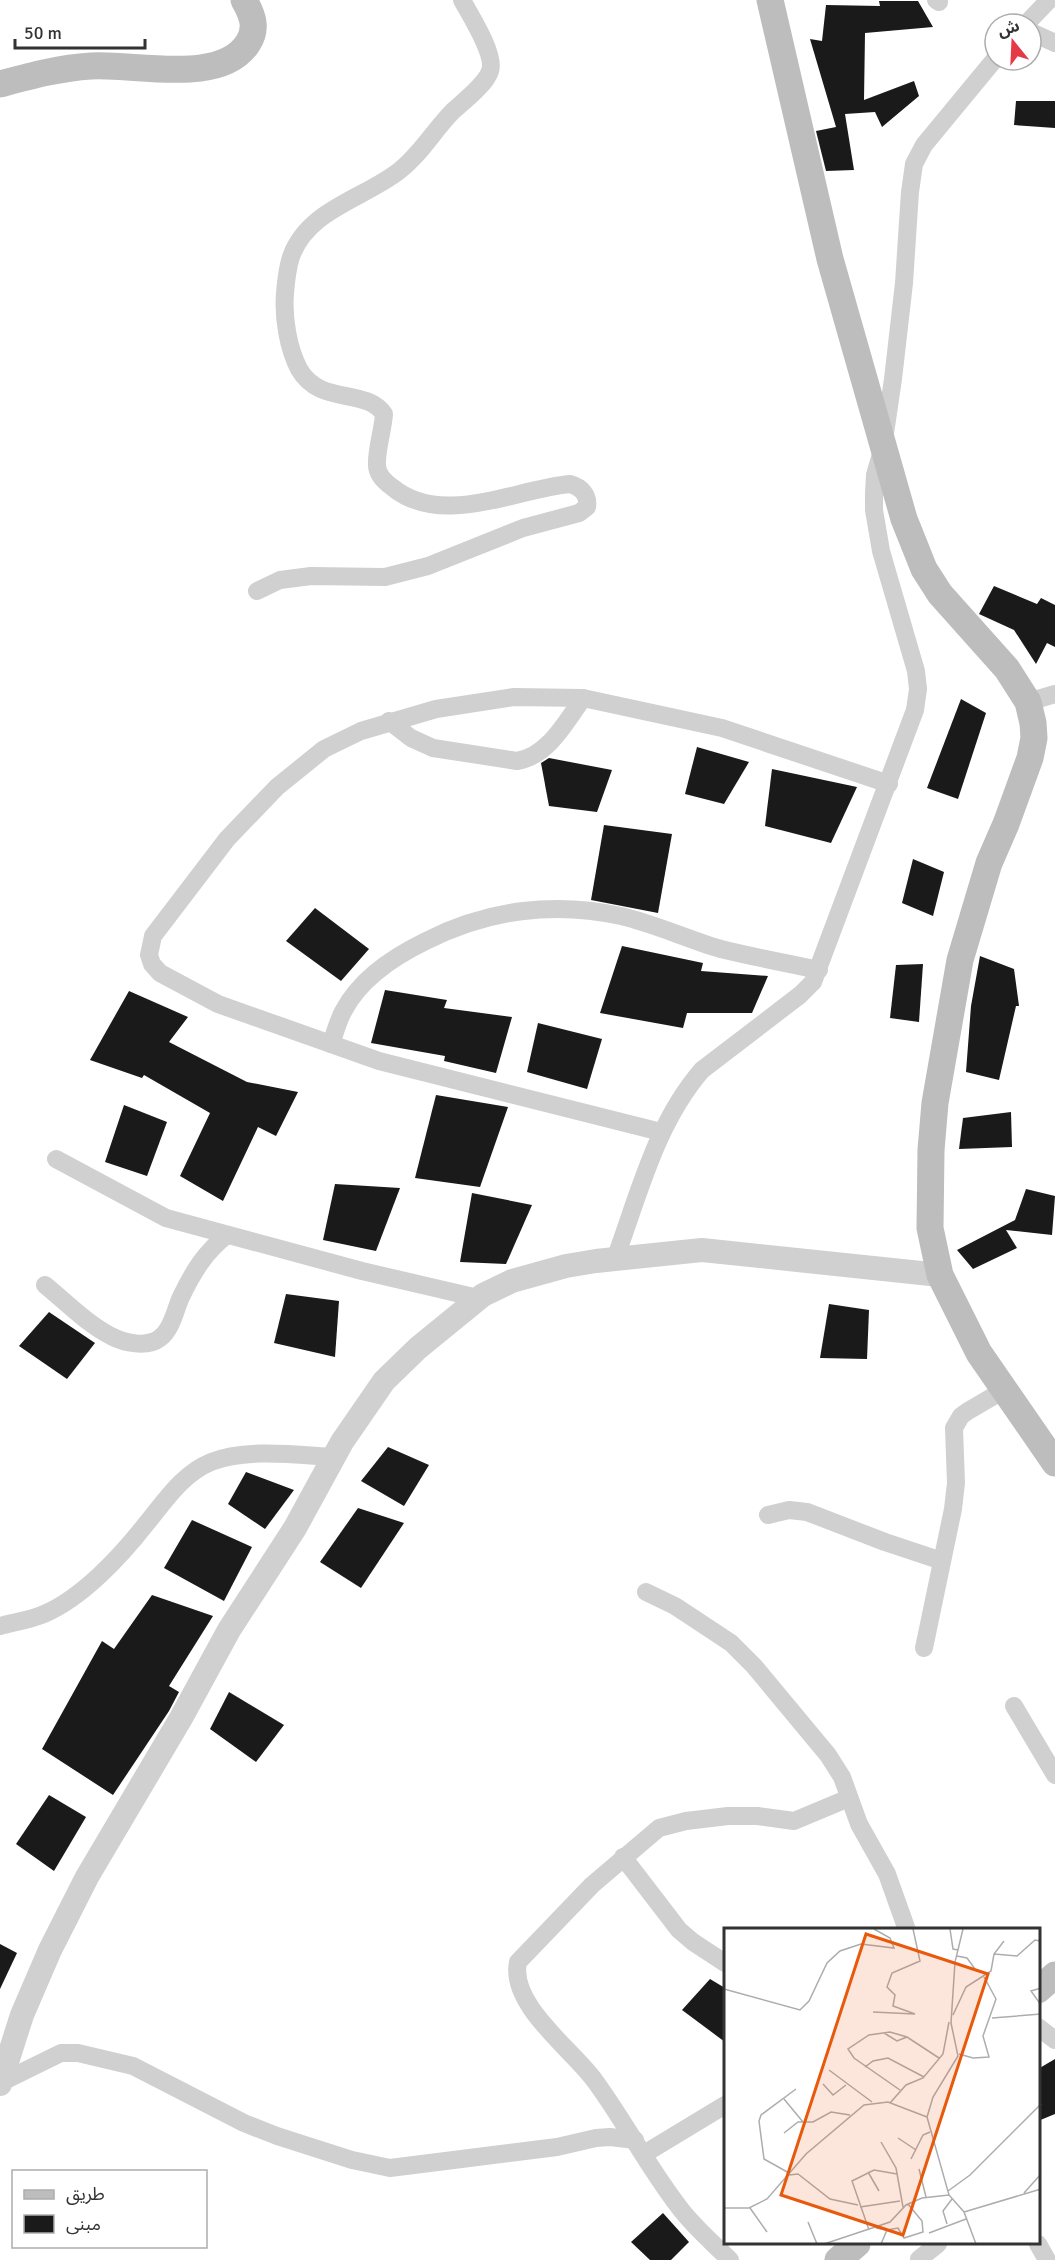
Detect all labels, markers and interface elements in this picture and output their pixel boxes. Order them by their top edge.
scale bar [15,12,146,50]
north arrow [983,12,1043,72]
text: ش [995,16,1022,42]
text: 50 m [24,22,62,44]
inset map [724,1928,1040,2245]
legend [12,2170,207,2248]
text: طريق [66,2183,105,2205]
text: مبنى [66,2213,101,2235]

